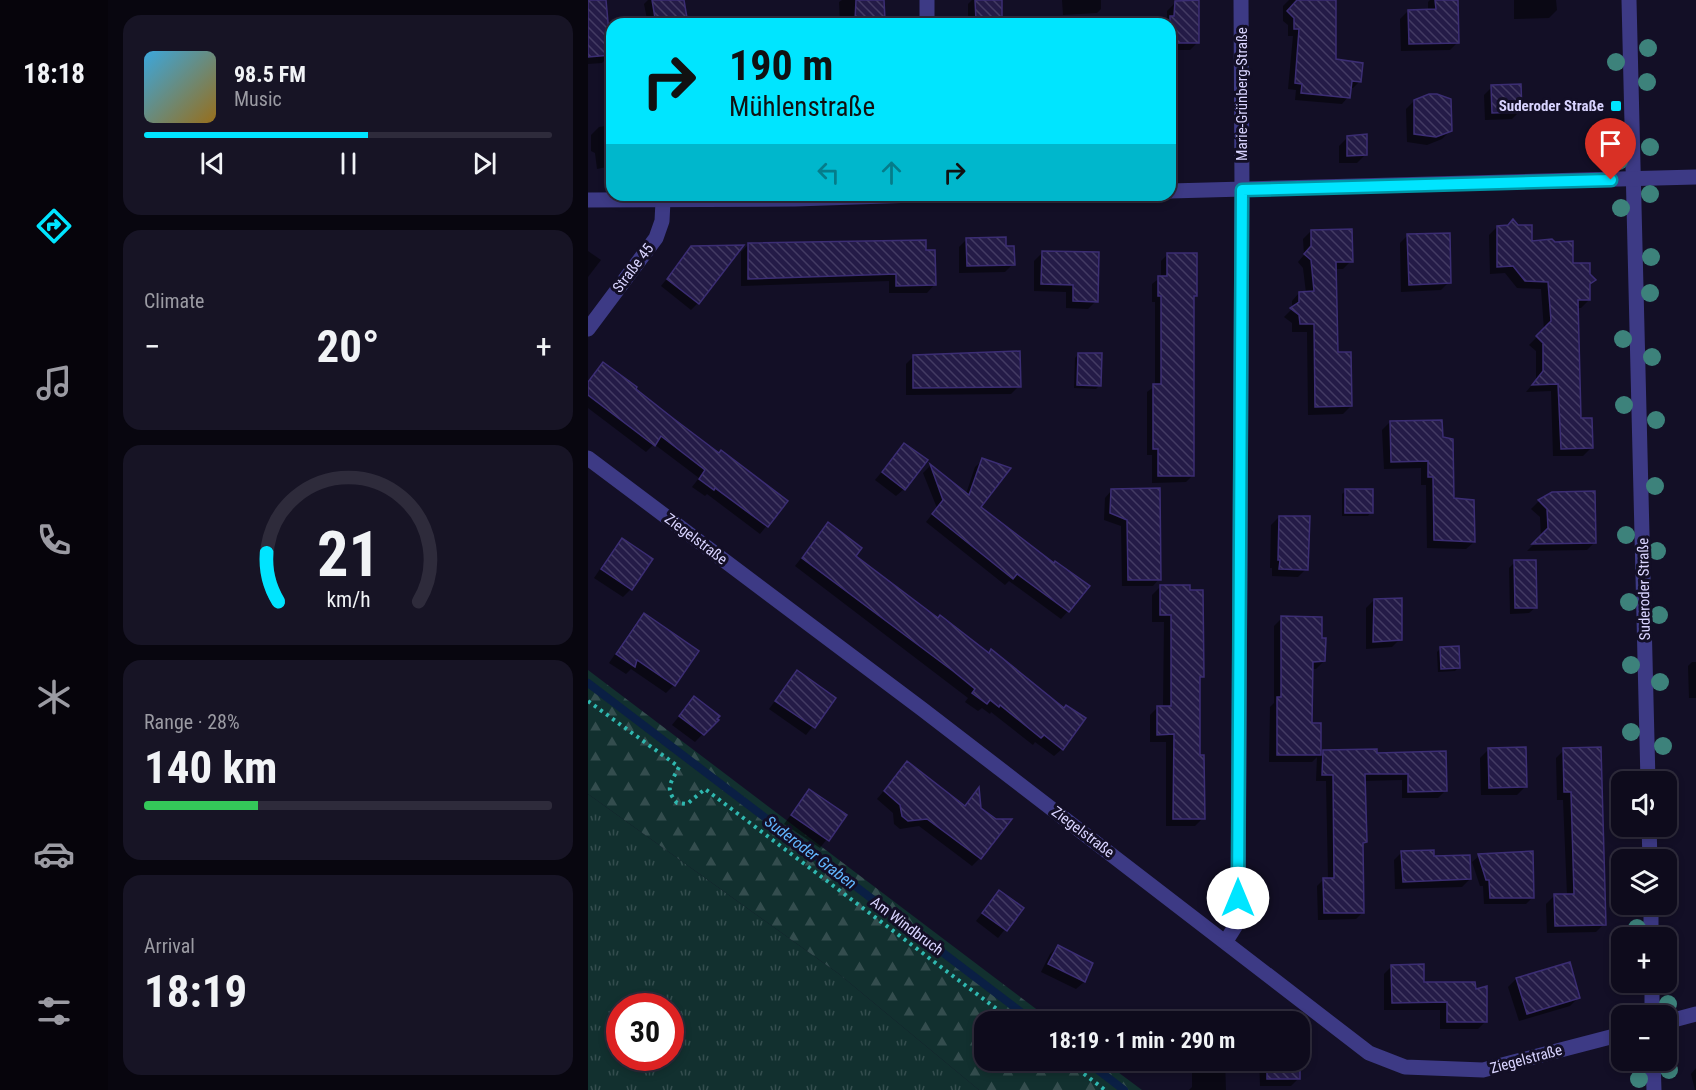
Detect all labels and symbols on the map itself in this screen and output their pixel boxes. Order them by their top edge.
street label: Marie-Grünberg-Straße [1233,27,1251,161]
place label: Suderoder Straße [1499,97,1604,115]
marker: Suderoder Straße [1609,99,1623,113]
pin [1585,118,1636,180]
street label: Straße 45 [609,240,657,296]
street label: Ziegelstraße [661,510,731,568]
street label: Suderoder Straße [1634,538,1654,640]
street label: Ziegelstraße [1048,803,1118,861]
water label: Suderoder Graben [761,812,860,893]
position arrow [1206,866,1270,930]
street label: Am Windbruch [867,893,947,959]
speed limit sign: 30 [606,993,684,1071]
street label: Ziegelstraße [1488,1041,1564,1077]

